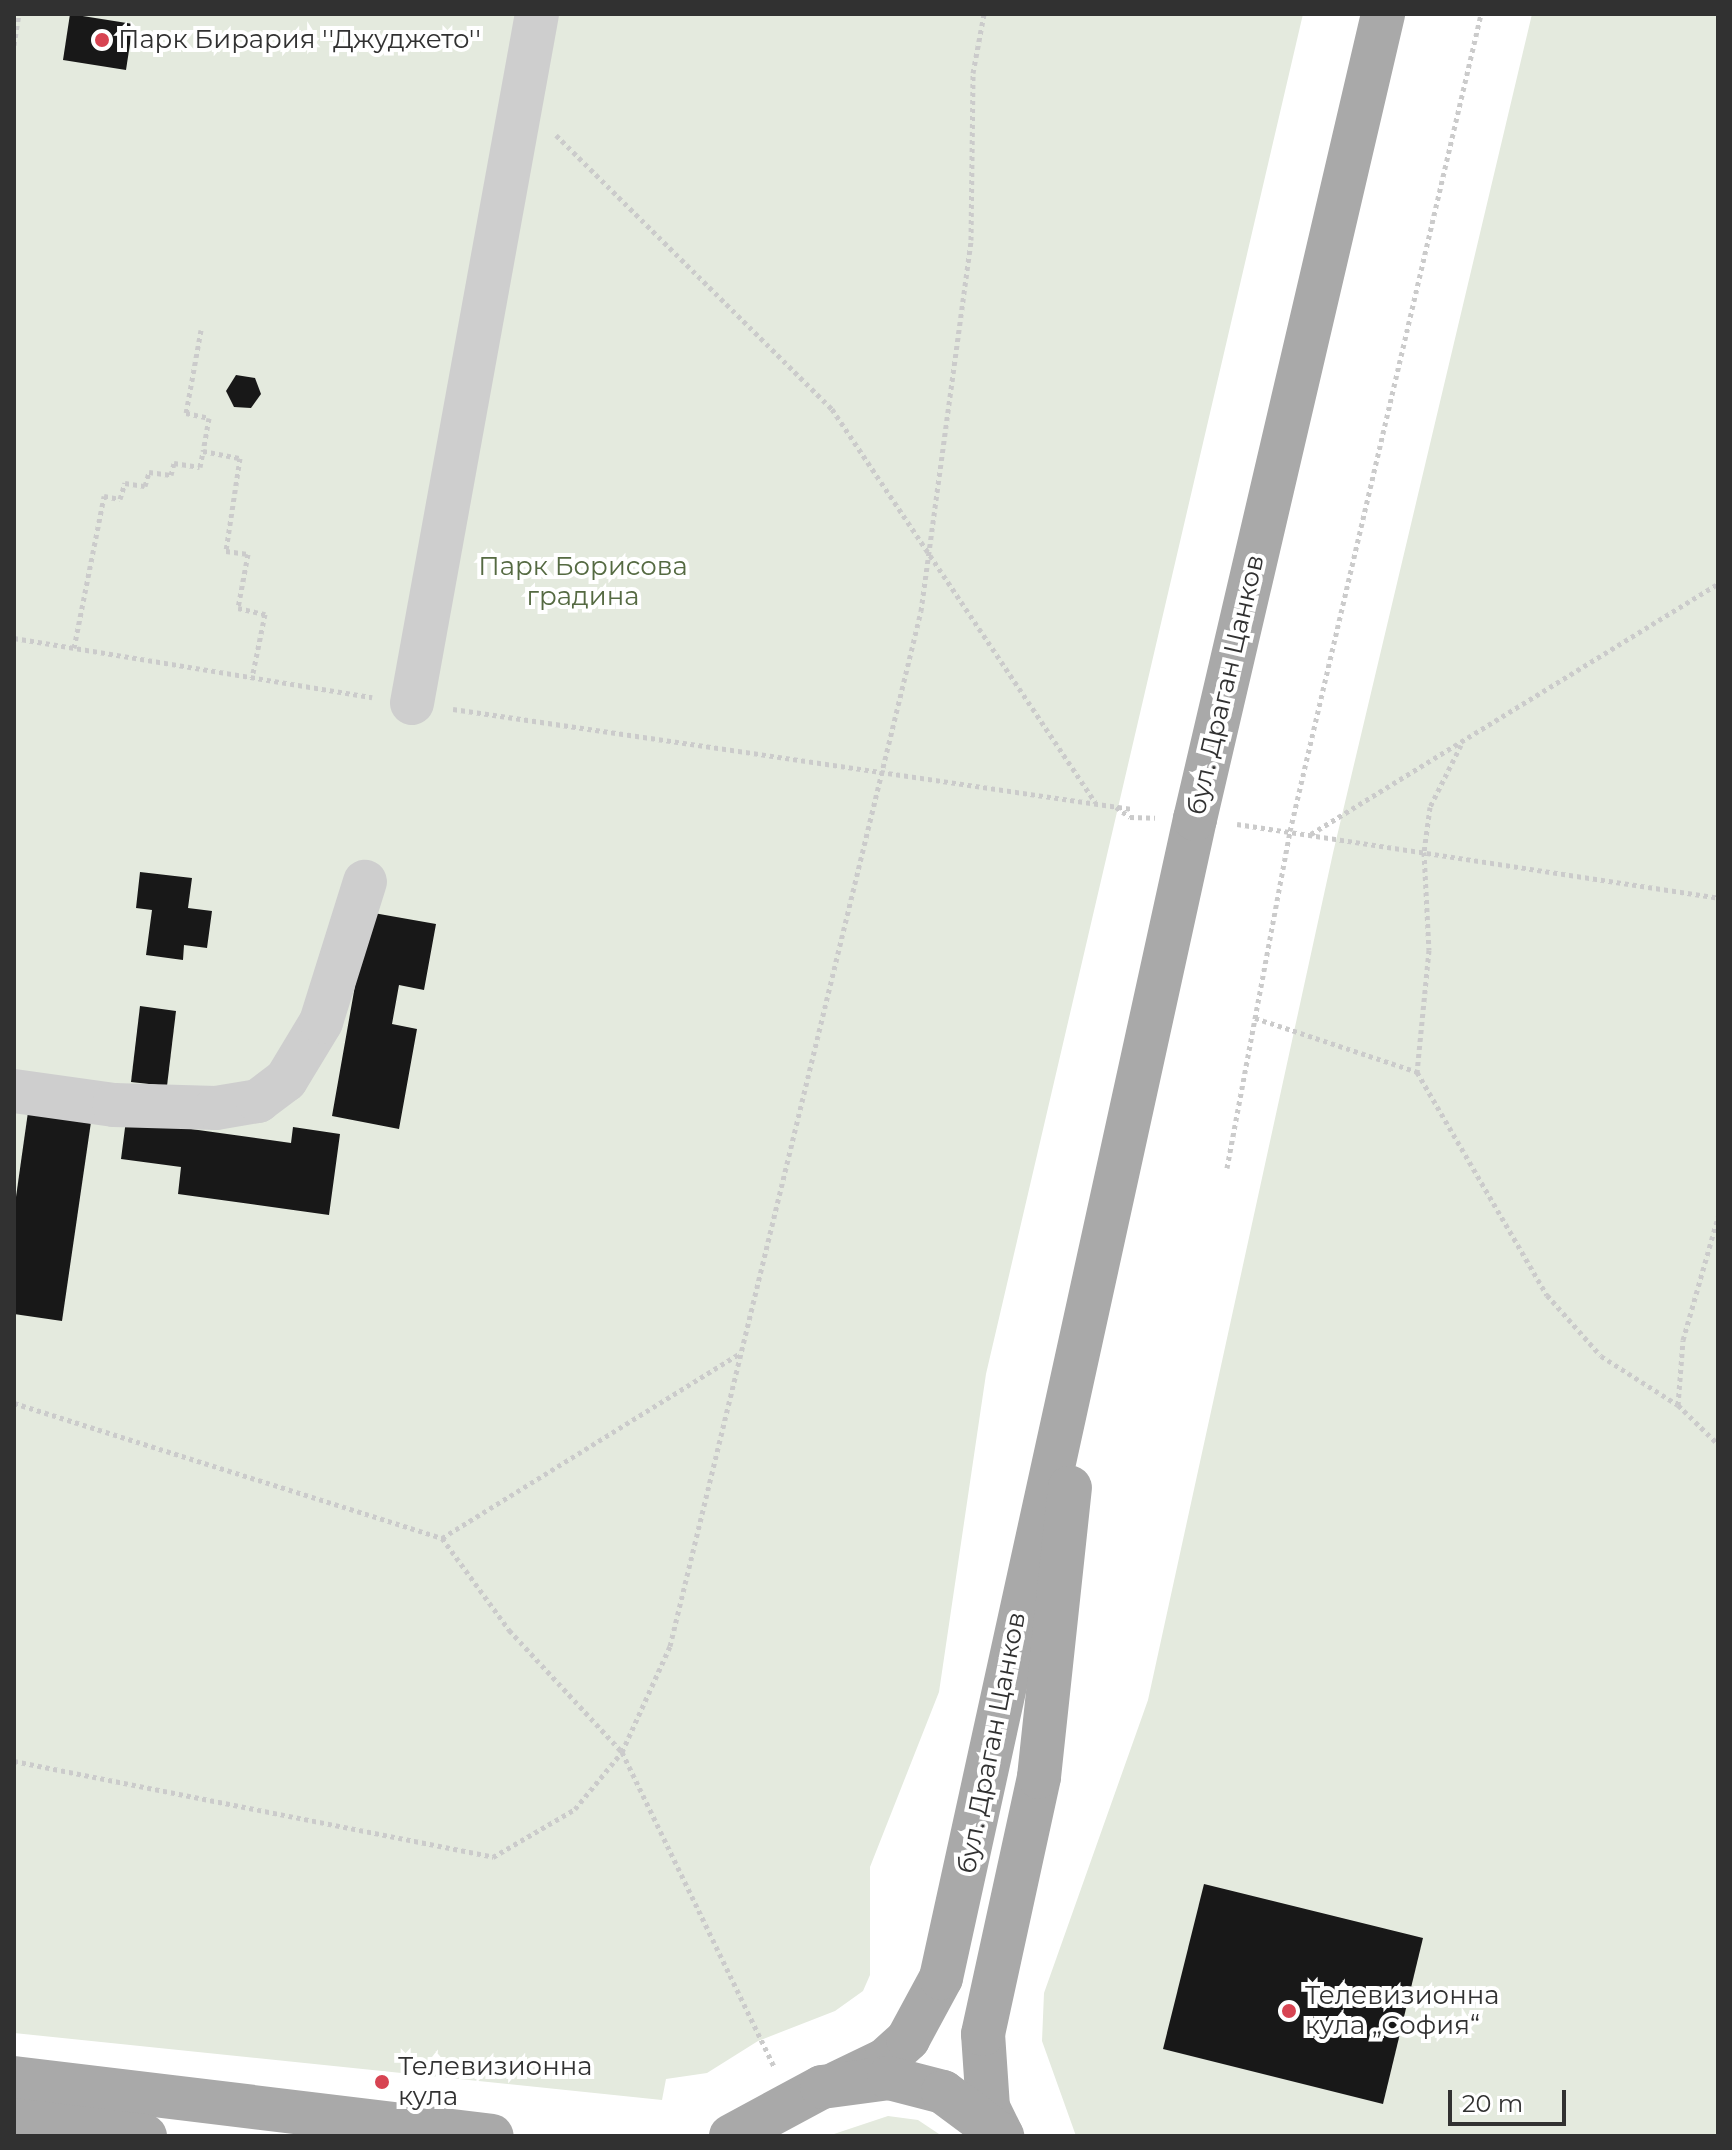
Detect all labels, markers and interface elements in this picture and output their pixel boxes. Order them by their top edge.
place label: Парк Бирария ''Джуджето'' [118,24,481,56]
marker: Парк Бирария ''Джуджето'' [93,31,111,49]
park label: Парк Борисова градина [478,551,688,612]
street label: бул. Драган Цанков [1181,552,1271,818]
street label: бул. Драган Цанков [951,1609,1033,1877]
place label: Телевизионна кула „София“ [1305,1980,1499,2042]
marker: Телевизионна кула „София“ [1280,2002,1298,2020]
place label: Телевизионна кула [398,2051,592,2112]
marker: Телевизионна кула [373,2073,391,2091]
scale bar [1452,2074,1570,2124]
text: 20 m [1462,2089,1523,2118]

